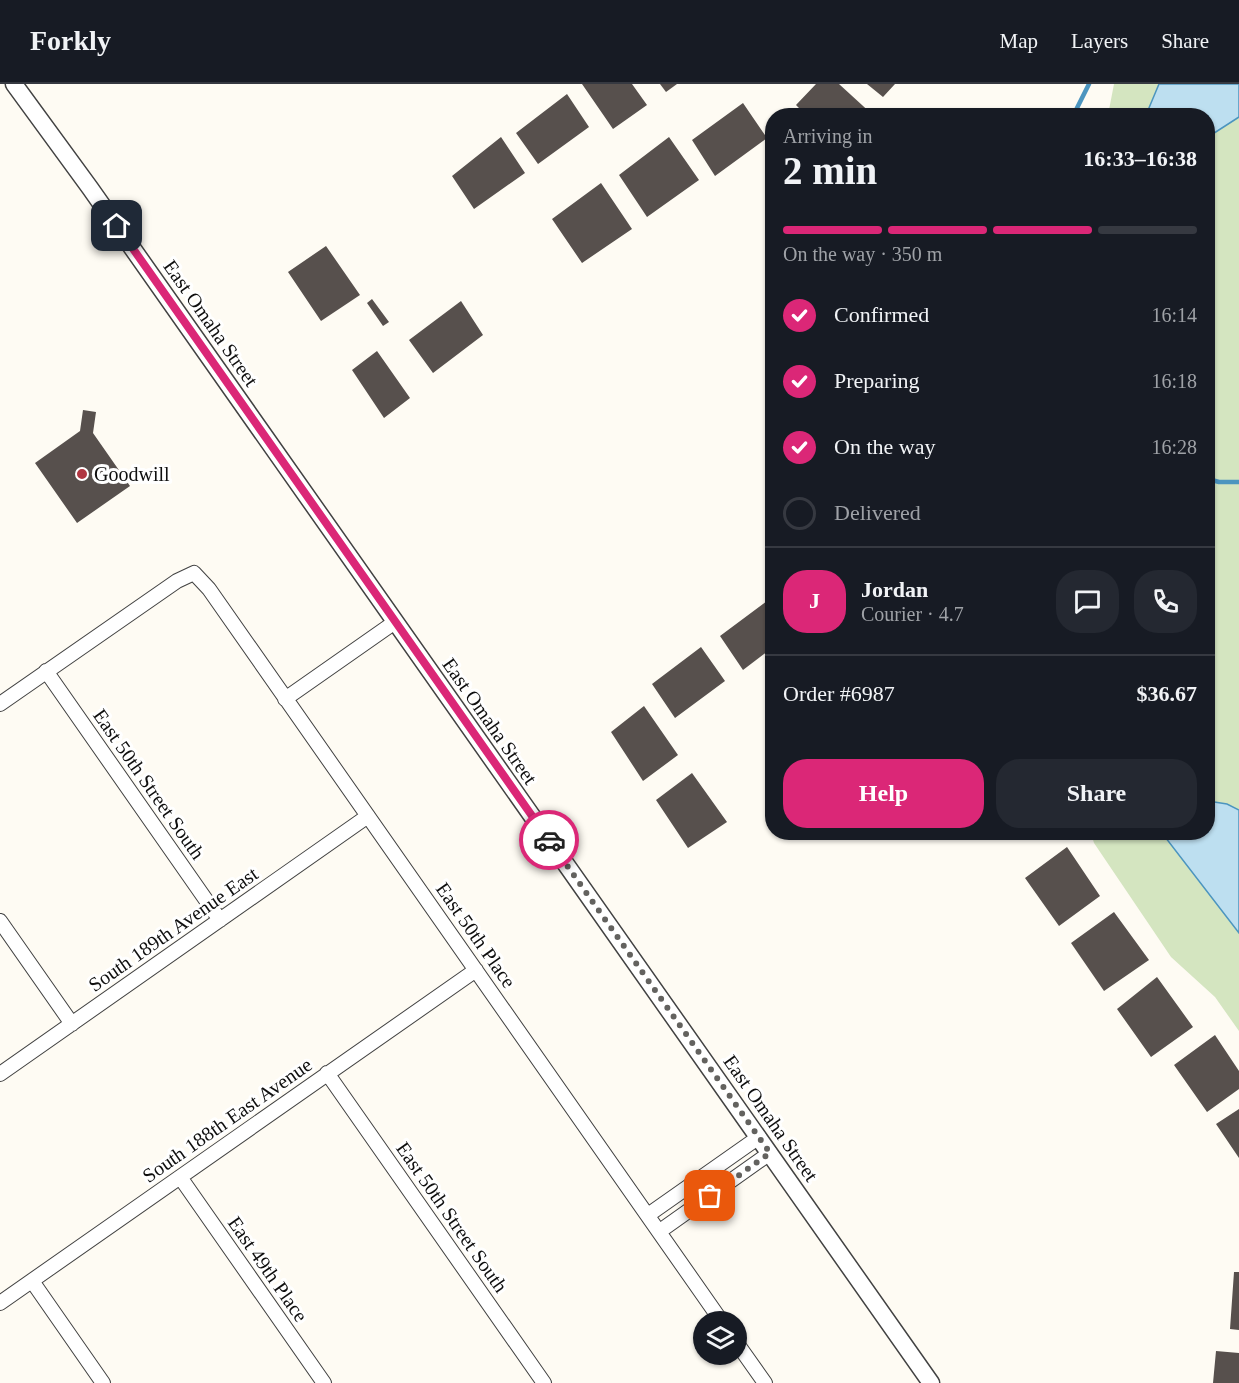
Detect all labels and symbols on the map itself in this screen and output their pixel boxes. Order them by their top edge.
pin [91,200,142,251]
street label: East Omaha Street [159,256,263,391]
place label: Goodwill [94,463,170,485]
marker: Goodwill [75,467,89,481]
street label: East Omaha Street [438,654,542,789]
street label: East 50th Street South [89,705,209,863]
courier [519,810,579,870]
street label: South 189th Avenue East [84,862,262,996]
street label: East 50th Place [432,878,520,992]
street label: East Omaha Street [719,1051,823,1186]
street label: South 188th East Avenue [138,1053,316,1187]
street label: East 50th Street South [392,1138,512,1296]
pin [684,1170,735,1221]
street label: East 49th Place [224,1212,312,1326]

